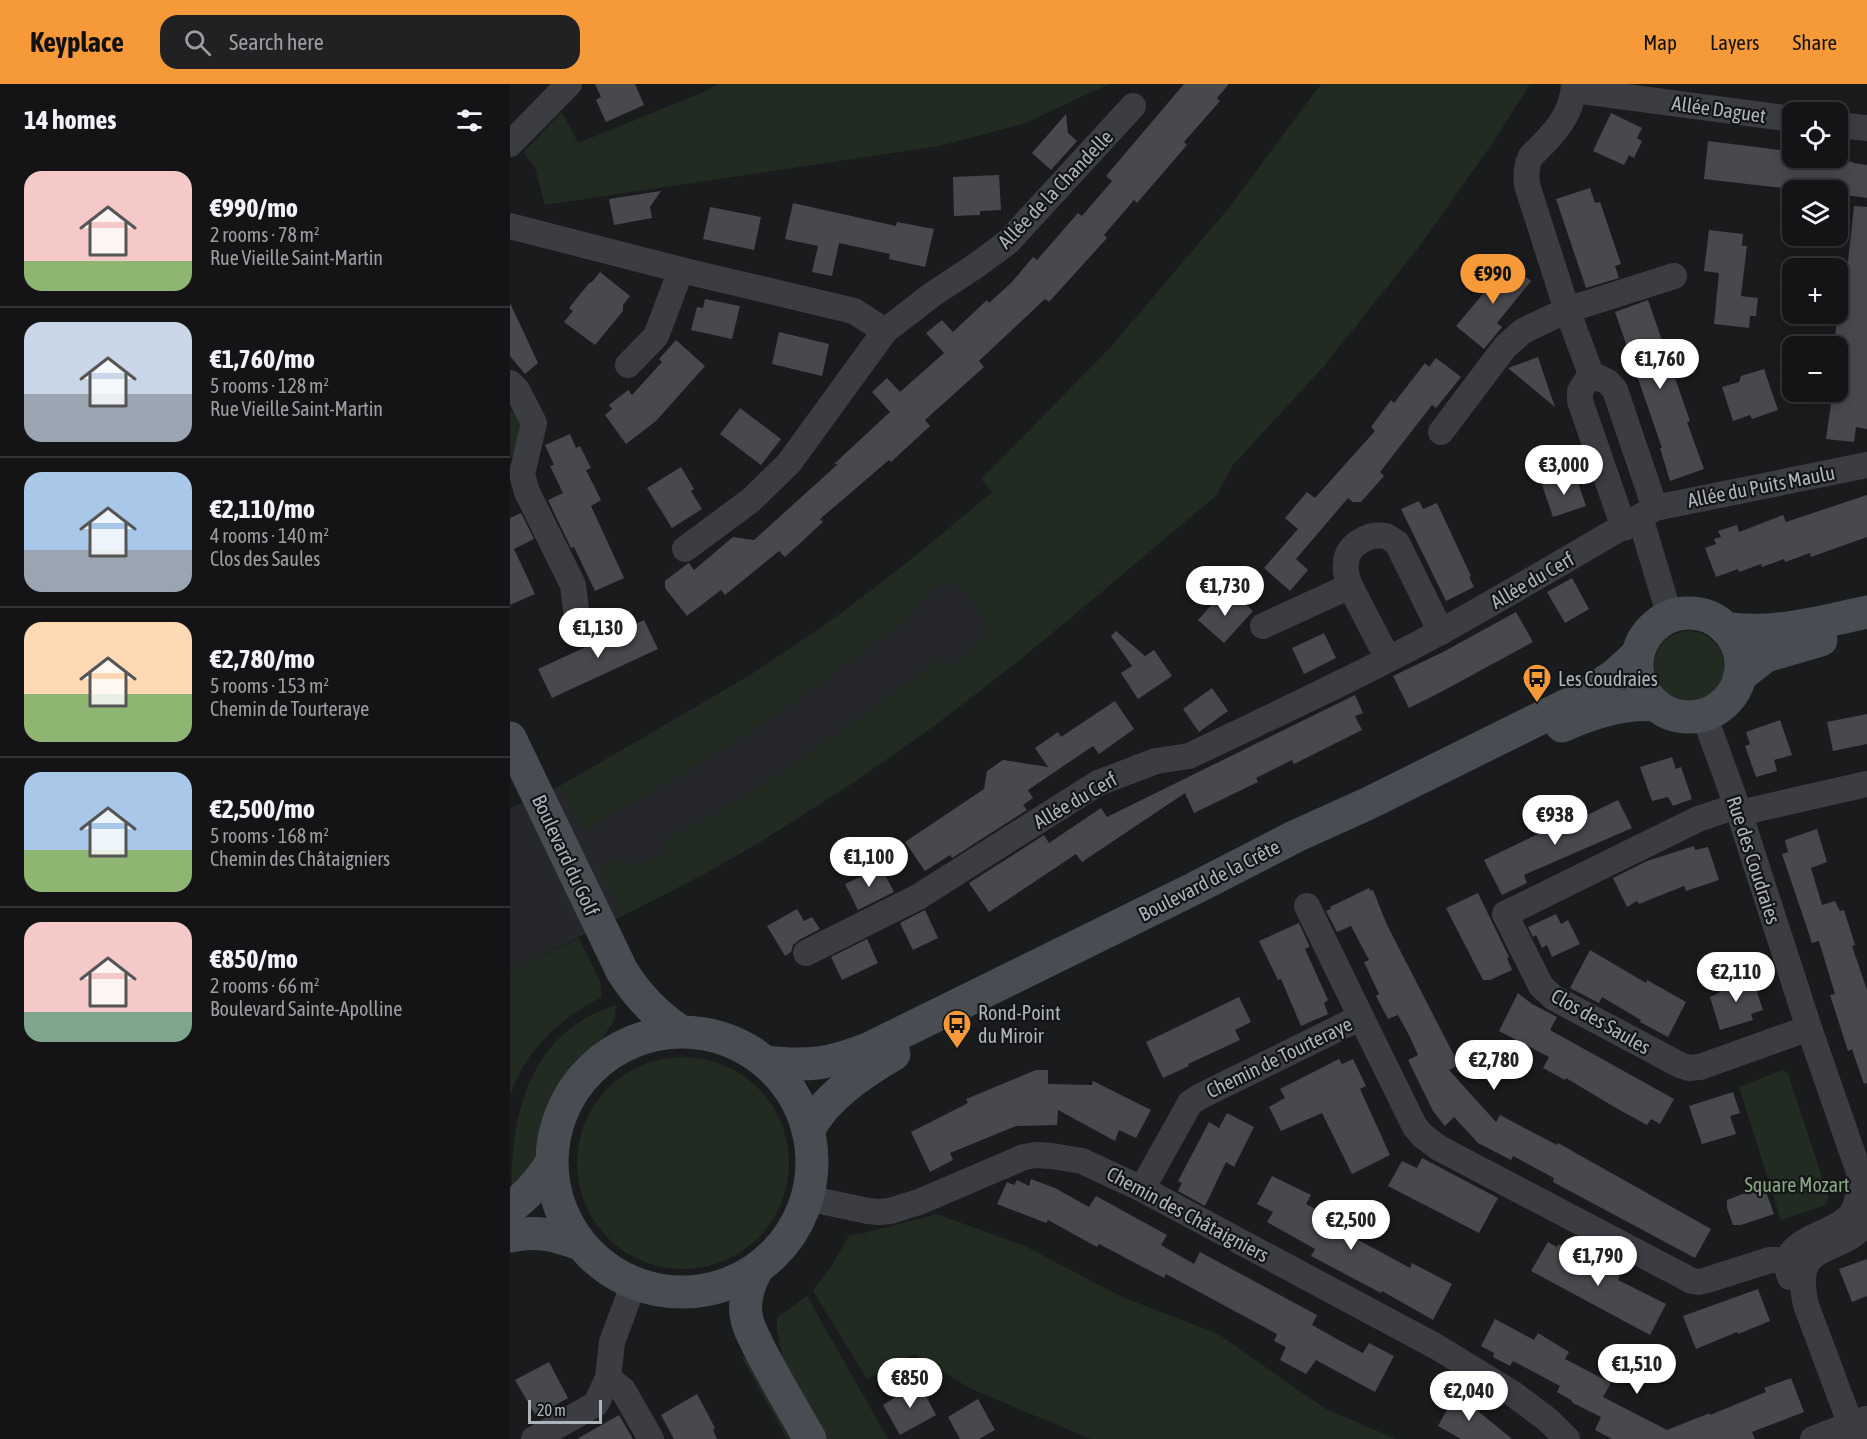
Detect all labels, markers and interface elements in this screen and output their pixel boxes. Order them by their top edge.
search box [160,15,580,69]
text: Keyplace [30,26,124,58]
icon: search [181,26,214,59]
text: Search here [229,29,324,55]
text: Map [1643,30,1677,54]
text: Layers [1710,30,1760,54]
text: Share [1793,30,1837,54]
street label: Allée Daguet [1671,91,1768,127]
map controls [1782,102,1848,402]
button: locate [1782,102,1848,168]
icon: filters [453,104,486,137]
text: 14 homes [24,105,117,135]
street label: Allée de la Chandelle [993,125,1117,253]
button: layers [1782,180,1848,246]
text: €990/mo [210,193,298,223]
icon: home [72,195,144,267]
text: 2 rooms · 78 m² [210,223,320,246]
text: Rue Vieille Saint-Martin [210,246,383,269]
pin: €990 [1457,254,1529,305]
button: + [1782,258,1848,324]
text: €990 [1474,262,1512,285]
button: − [1782,336,1848,402]
pin: €1,760 [1611,339,1709,390]
text: €1,760/mo [210,344,315,374]
icon: home [72,346,144,418]
text: €1,760 [1635,347,1685,370]
text: 5 rooms · 128 m² [210,374,329,397]
text: Rue Vieille Saint-Martin [210,397,383,420]
pin: €3,000 [1515,445,1613,496]
text: €3,000 [1539,453,1589,476]
street label: Allée du Puits Maulu [1685,460,1837,512]
text: €2,110/mo [210,494,315,524]
icon: home [72,496,144,568]
text: 4 rooms · 140 m² [210,524,329,547]
text: Clos des Saules [210,547,320,570]
street label: Allée du Cerf [1486,547,1578,613]
pin: €1,730 [1176,566,1274,617]
text: €1,730 [1200,574,1250,597]
pin: €1,130 [549,608,647,659]
text: €1,130 [573,616,623,639]
text: €2,780/mo [210,644,315,674]
icon: home [72,646,144,718]
bus stop icon: Les Coudraies [1521,662,1553,704]
place label: Les Coudraies [1558,667,1658,690]
text: 5 rooms · 153 m² [210,674,329,697]
text: Chemin de Tourteraye [210,697,369,720]
street label: Allée du Cerf [1029,767,1121,833]
street label: Boulevard du Golf [528,791,604,920]
street label: Rue des Coudraies [1723,793,1785,927]
text: €2,500/mo [210,794,315,824]
pin: €938 [1519,795,1591,846]
icon: home [72,796,144,868]
text: €938 [1536,803,1574,826]
text: 5 rooms · 168 m² [210,824,329,847]
street label: Boulevard de la Crête [1135,835,1283,925]
pin: €1,100 [820,837,918,888]
text: €1,100 [844,845,894,868]
text: Chemin des Châtaigniers [210,847,390,870]
text: €850/mo [210,944,298,974]
icon: home [72,946,144,1018]
pin: €2,110 [1687,952,1785,1003]
text: €2,110 [1711,960,1761,983]
text: 2 rooms · 66 m² [210,974,320,997]
street label: Clos des Saules [1548,983,1654,1059]
text: Boulevard Sainte-Apolline [210,997,402,1020]
place label: Rond-Point du Miroir [978,1001,1061,1047]
bus stop icon: Rond-Point du Miroir [941,1008,973,1050]
street label: Chemin de Tourteraye [1202,1012,1356,1102]
pin: €2,780 [1445,1040,1543,1091]
text: €2,780 [1469,1048,1519,1071]
street label: Chemin des Châtaigniers [1103,1162,1273,1266]
park label: Square Mozart [1744,1173,1850,1196]
pin: €2,500 [1302,1200,1400,1251]
text: €2,500 [1326,1208,1376,1231]
pin: €1,790 [1549,1236,1647,1287]
text: €1,790 [1573,1244,1623,1267]
pin: €1,510 [1588,1344,1686,1395]
text: €1,510 [1612,1352,1662,1375]
pin: €850 [874,1358,946,1409]
text: €850 [891,1366,929,1389]
pin: €2,040 [1420,1371,1518,1422]
text: €2,040 [1444,1379,1494,1402]
scale bar [528,1397,602,1424]
text: 20 m [537,1401,566,1419]

